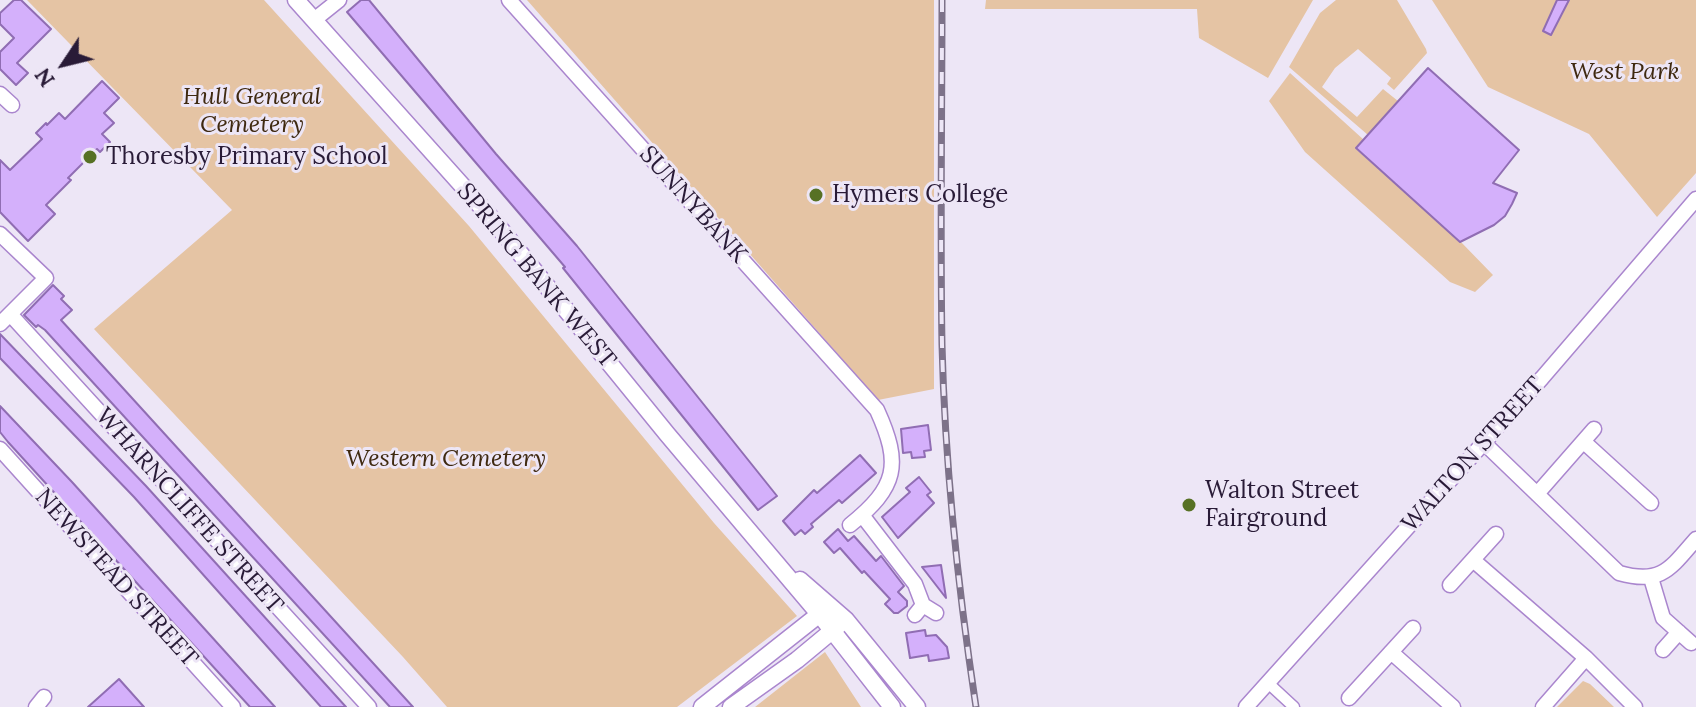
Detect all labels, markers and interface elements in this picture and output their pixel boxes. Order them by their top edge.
north arrow [24,24,104,104]
park label: West Park [1570,58,1680,86]
text: N [28,63,61,93]
park label: Hull General Cemetery [183,83,321,139]
street label: SUNNYBANK [633,141,753,269]
place label: Thoresby Primary School [106,143,388,171]
marker: Thoresby Primary School [81,148,99,166]
street label: SPRING BANK WEST [450,178,622,374]
place label: Hymers College [832,181,1008,209]
marker: Hymers College [807,186,825,204]
street label: WALTON STREET [1396,372,1550,538]
street label: WHARNCLIFFE STREET [89,402,289,620]
park label: Western Cemetery [346,445,546,473]
place label: Walton Street Fairground [1205,477,1359,533]
street label: NEWSTEAD STREET [29,483,203,673]
marker: Walton Street Fairground [1180,496,1198,514]

